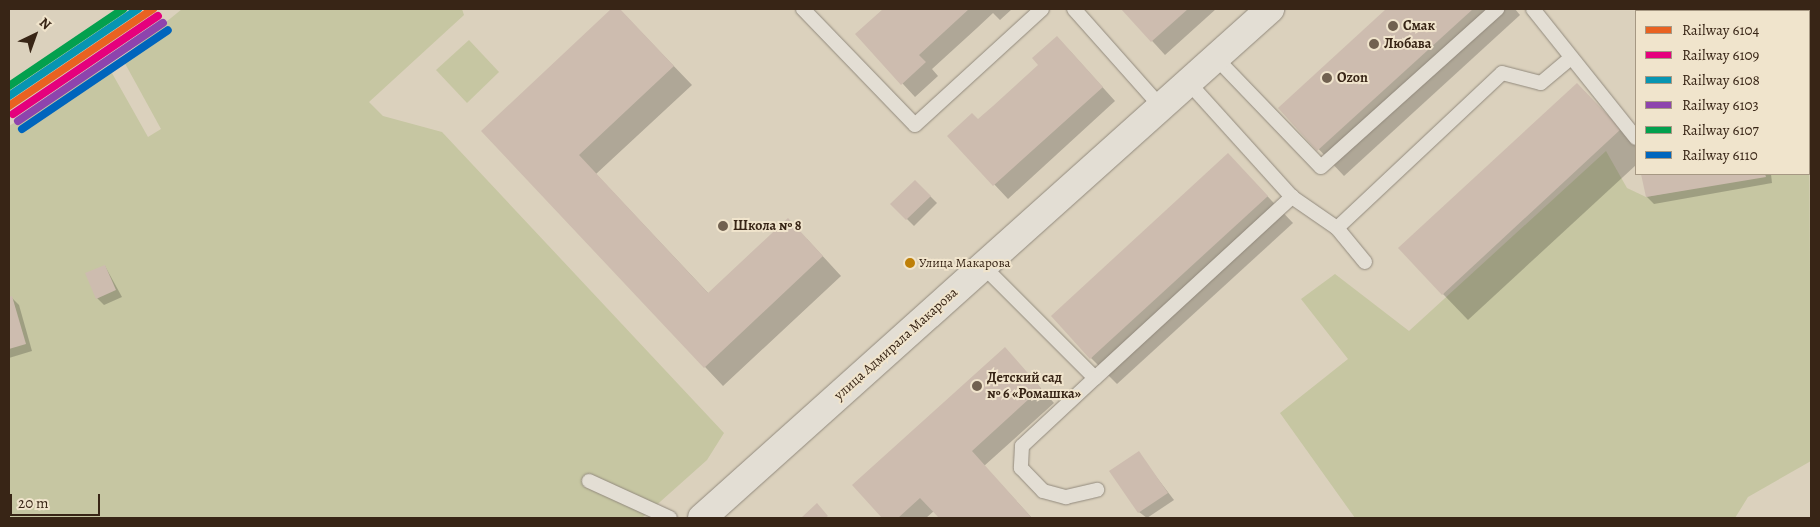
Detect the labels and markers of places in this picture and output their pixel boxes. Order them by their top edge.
place label: Смак [1403,18,1435,34]
marker: Смак [1387,20,1399,32]
place label: Любава [1384,36,1431,52]
marker: Любава [1368,38,1380,50]
place label: Ozon [1337,70,1368,86]
marker: Ozon [1321,72,1333,84]
place label: Школа № 8 [733,218,801,234]
marker: Школа № 8 [717,220,729,232]
place label: Улица Макарова [919,255,1011,271]
marker: Улица Макарова [905,258,915,268]
place label: Детский сад № 6 «Ромашка» [987,370,1081,402]
marker: Детский сад № 6 «Ромашка» [971,380,983,392]

